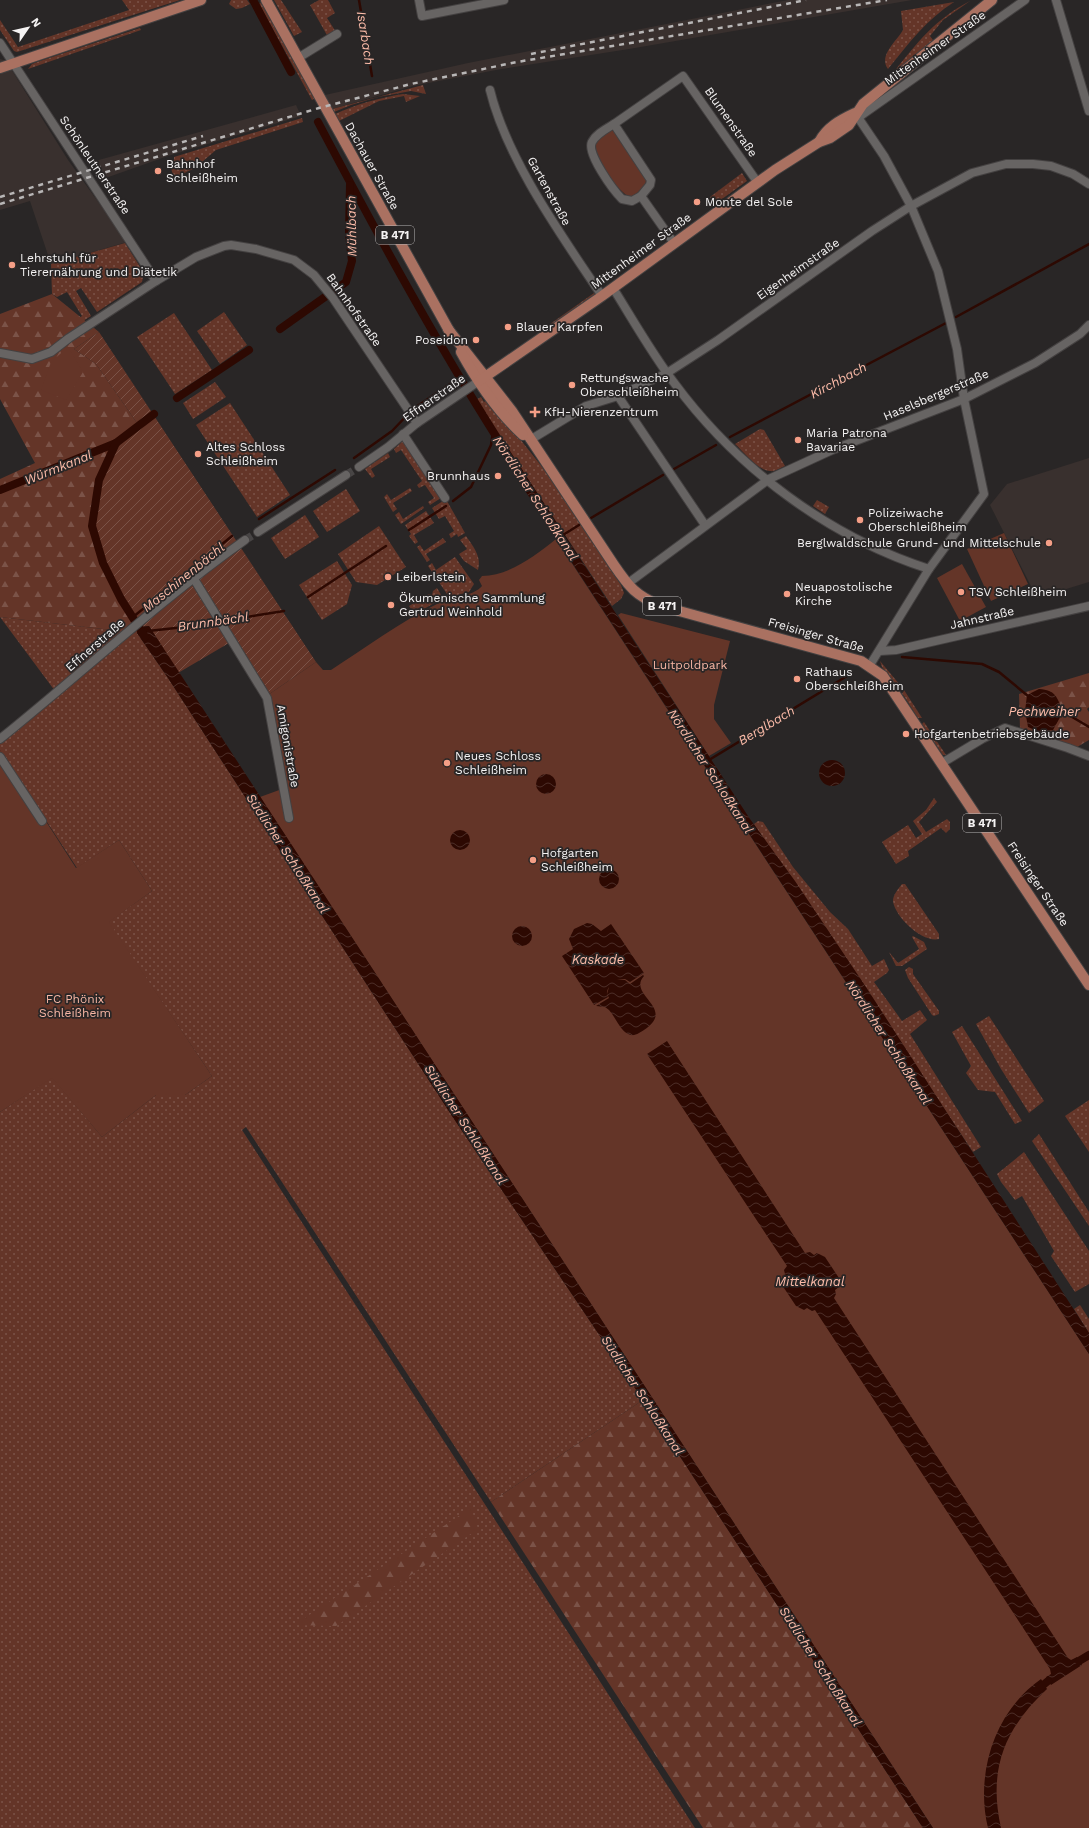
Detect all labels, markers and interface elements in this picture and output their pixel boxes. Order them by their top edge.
north arrow [8,8,48,48]
street label: Mittenheimer Straße [882,8,988,88]
water label: Isarbach [354,10,377,66]
text: N [28,16,44,30]
street label: Blumenstraße [702,84,760,160]
street label: Schönleutnerstraße [57,113,133,217]
street label: Dachauer Straße [342,120,402,212]
street label: Gartenstraße [524,154,574,228]
place label: Bahnhof Schleißheim [166,157,238,185]
marker: Bahnhof Schleißheim [153,166,163,176]
water label: Mühlbach [343,195,360,257]
place label: Monte del Sole [705,195,793,209]
marker: Monte del Sole [692,197,702,207]
street label: Mittenheimer Straße [588,210,694,292]
road number: B 471 [376,226,414,244]
street label: Eigenheimstraße [754,235,842,303]
place label: Lehrstuhl für Tierernährung und Diätetik [20,251,177,279]
marker: Lehrstuhl für Tierernährung und Diätetik [7,260,17,270]
street label: Bahnhofstraße [324,271,384,349]
place label: Blauer Karpfen [516,320,603,334]
marker: Blauer Karpfen [503,322,513,332]
place label: Poseidon [415,333,468,347]
marker: Poseidon [471,335,481,345]
water label: Kirchbach [807,359,869,402]
street label: Haselsbergerstraße [881,366,991,424]
street label: Effnerstraße [400,371,468,425]
place label: Rettungswache Oberschleißheim [580,371,679,399]
marker: Rettungswache Oberschleißheim [567,380,577,390]
place label: KfH-Nierenzentrum [544,405,659,419]
marker: KfH-Nierenzentrum [529,406,541,418]
place label: Maria Patrona Bavariae [806,426,887,454]
water label: Nördlicher Schloßkanal [490,433,581,563]
marker: Maria Patrona Bavariae [793,435,803,445]
place label: Altes Schloss Schleißheim [206,440,285,468]
water label: Würmkanal [22,447,94,488]
marker: Altes Schloss Schleißheim [193,449,203,459]
place label: Brunnhaus [427,469,490,483]
marker: Brunnhaus [493,471,503,481]
place label: Polizeiwache Oberschleißheim [868,506,967,534]
marker: Polizeiwache Oberschleißheim [855,515,865,525]
place label: Berglwaldschule Grund- und Mittelschule [797,536,1041,550]
marker: Berglwaldschule Grund- und Mittelschule [1044,538,1054,548]
water label: Maschinenbächl [139,540,227,615]
place label: Leiberlstein [396,570,465,584]
marker: Leiberlstein [383,572,393,582]
place label: Neuapostolische Kirche [795,580,892,608]
place label: TSV Schleißheim [969,585,1067,599]
marker: TSV Schleißheim [956,587,966,597]
marker: Neuapostolische Kirche [782,589,792,599]
place label: Ökumenische Sammlung Gertrud Weinhold [399,591,545,619]
road number: B 471 [643,597,681,615]
marker: Ökumenische Sammlung Gertrud Weinhold [386,600,396,610]
street label: Jahnstraße [949,604,1016,632]
water label: Brunnbächl [177,609,250,634]
street label: Freisinger Straße [766,615,866,655]
street label: Effnerstraße [63,616,127,674]
park label: Luitpoldpark [653,658,727,672]
place label: Rathaus Oberschleißheim [805,665,904,693]
marker: Rathaus Oberschleißheim [792,674,802,684]
street label: Amigonistraße [274,703,302,789]
water label: Berglbach [735,703,797,748]
water label: Pechweiher [1008,704,1081,719]
water label: Nördlicher Schloßkanal [665,706,756,836]
place label: Hofgartenbetriebsgebäude [914,727,1069,741]
marker: Hofgartenbetriebsgebäude [901,729,911,739]
place label: Neues Schloss Schleißheim [455,749,541,777]
marker: Neues Schloss Schleißheim [442,758,452,768]
water label: Südlicher Schloßkanal [243,791,332,916]
road number: B 471 [963,814,1001,832]
street label: Freisinger Straße [1004,839,1072,929]
place label: Hofgarten Schleißheim [541,846,613,874]
marker: Hofgarten Schleißheim [528,855,538,865]
water label: Kaskade [572,952,624,967]
water label: Nördlicher Schloßkanal [843,977,934,1107]
park label: FC Phönix Schleißheim [39,992,111,1020]
water label: Südlicher Schloßkanal [421,1062,510,1187]
water label: Mittelkanal [775,1274,845,1289]
water label: Südlicher Schloßkanal [598,1333,687,1458]
water label: Südlicher Schloßkanal [776,1604,865,1729]

